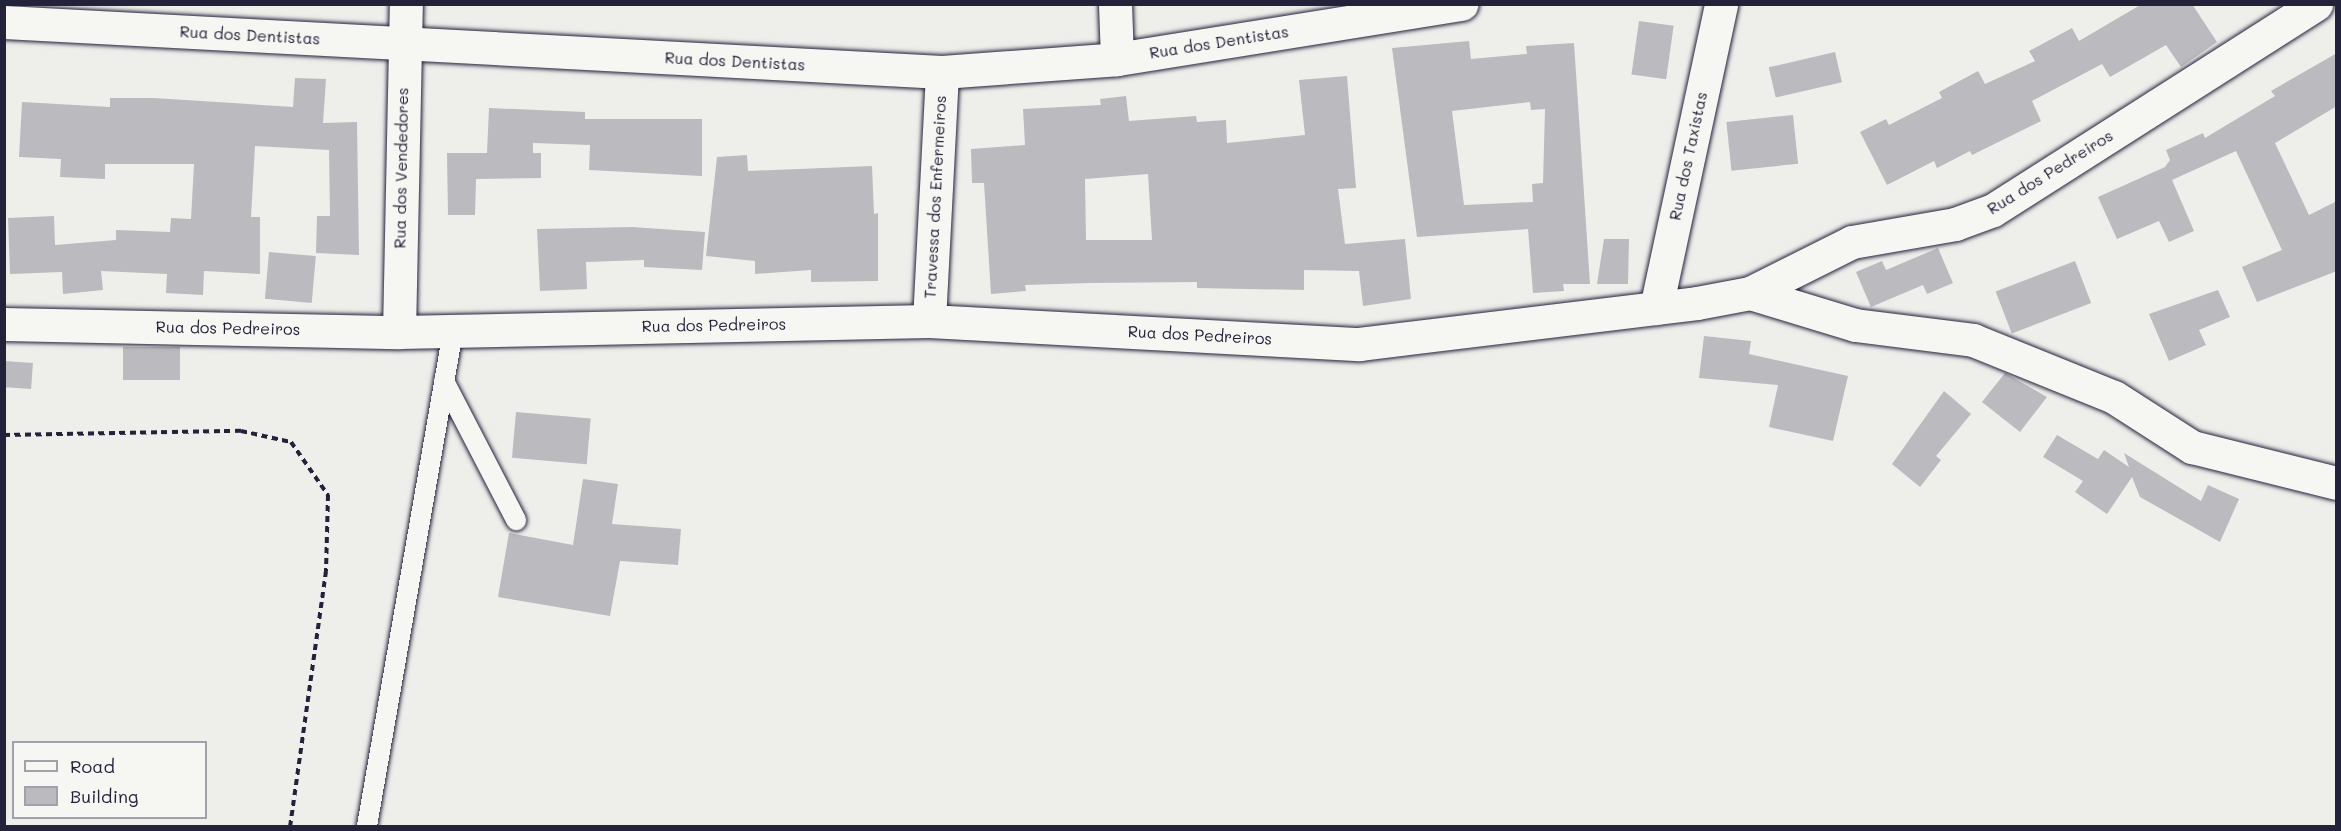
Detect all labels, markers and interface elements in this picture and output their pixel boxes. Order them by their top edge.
street label: Rua dos Dentistas [1148,21,1290,63]
street label: Rua dos Dentistas [179,22,321,48]
street label: Rua dos Dentistas [664,48,806,74]
street label: Rua dos Vendedores [390,87,412,249]
street label: Rua dos Taxistas [1665,90,1711,222]
street label: Travessa dos Enfermeiros [920,95,950,299]
street label: Rua dos Pedreiros [1984,126,2116,218]
street label: Rua dos Pedreiros [642,314,786,336]
street label: Rua dos Pedreiros [156,317,300,339]
street label: Rua dos Pedreiros [1127,322,1273,348]
legend [12,741,207,819]
text: Road [70,754,115,778]
text: Building [70,784,138,808]

